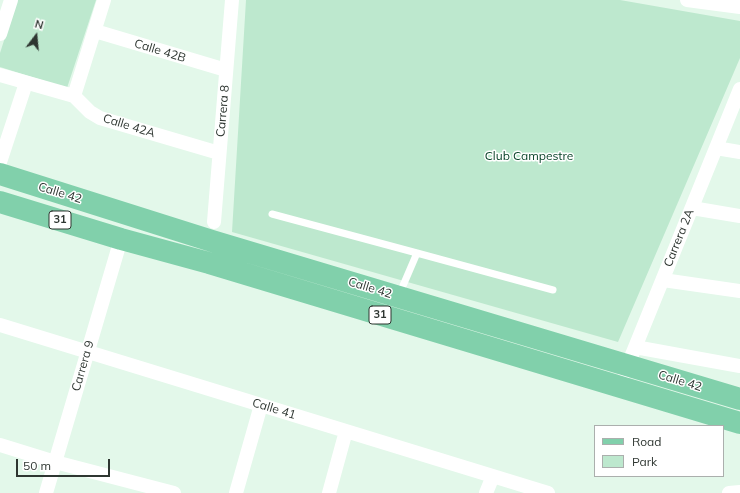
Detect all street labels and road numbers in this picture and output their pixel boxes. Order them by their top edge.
street label: Calle 42B [132,36,188,66]
street label: Carrera 8 [214,84,232,138]
street label: Calle 42A [101,111,157,141]
street label: Calle 42 [36,180,84,206]
street label: Carrera 2A [661,207,697,269]
road number: 31 [49,211,71,229]
street label: Calle 42 [346,275,394,301]
road number: 31 [369,306,391,324]
street label: Carrera 9 [69,339,97,393]
street label: Calle 42 [656,368,704,394]
street label: Calle 41 [250,396,298,422]

